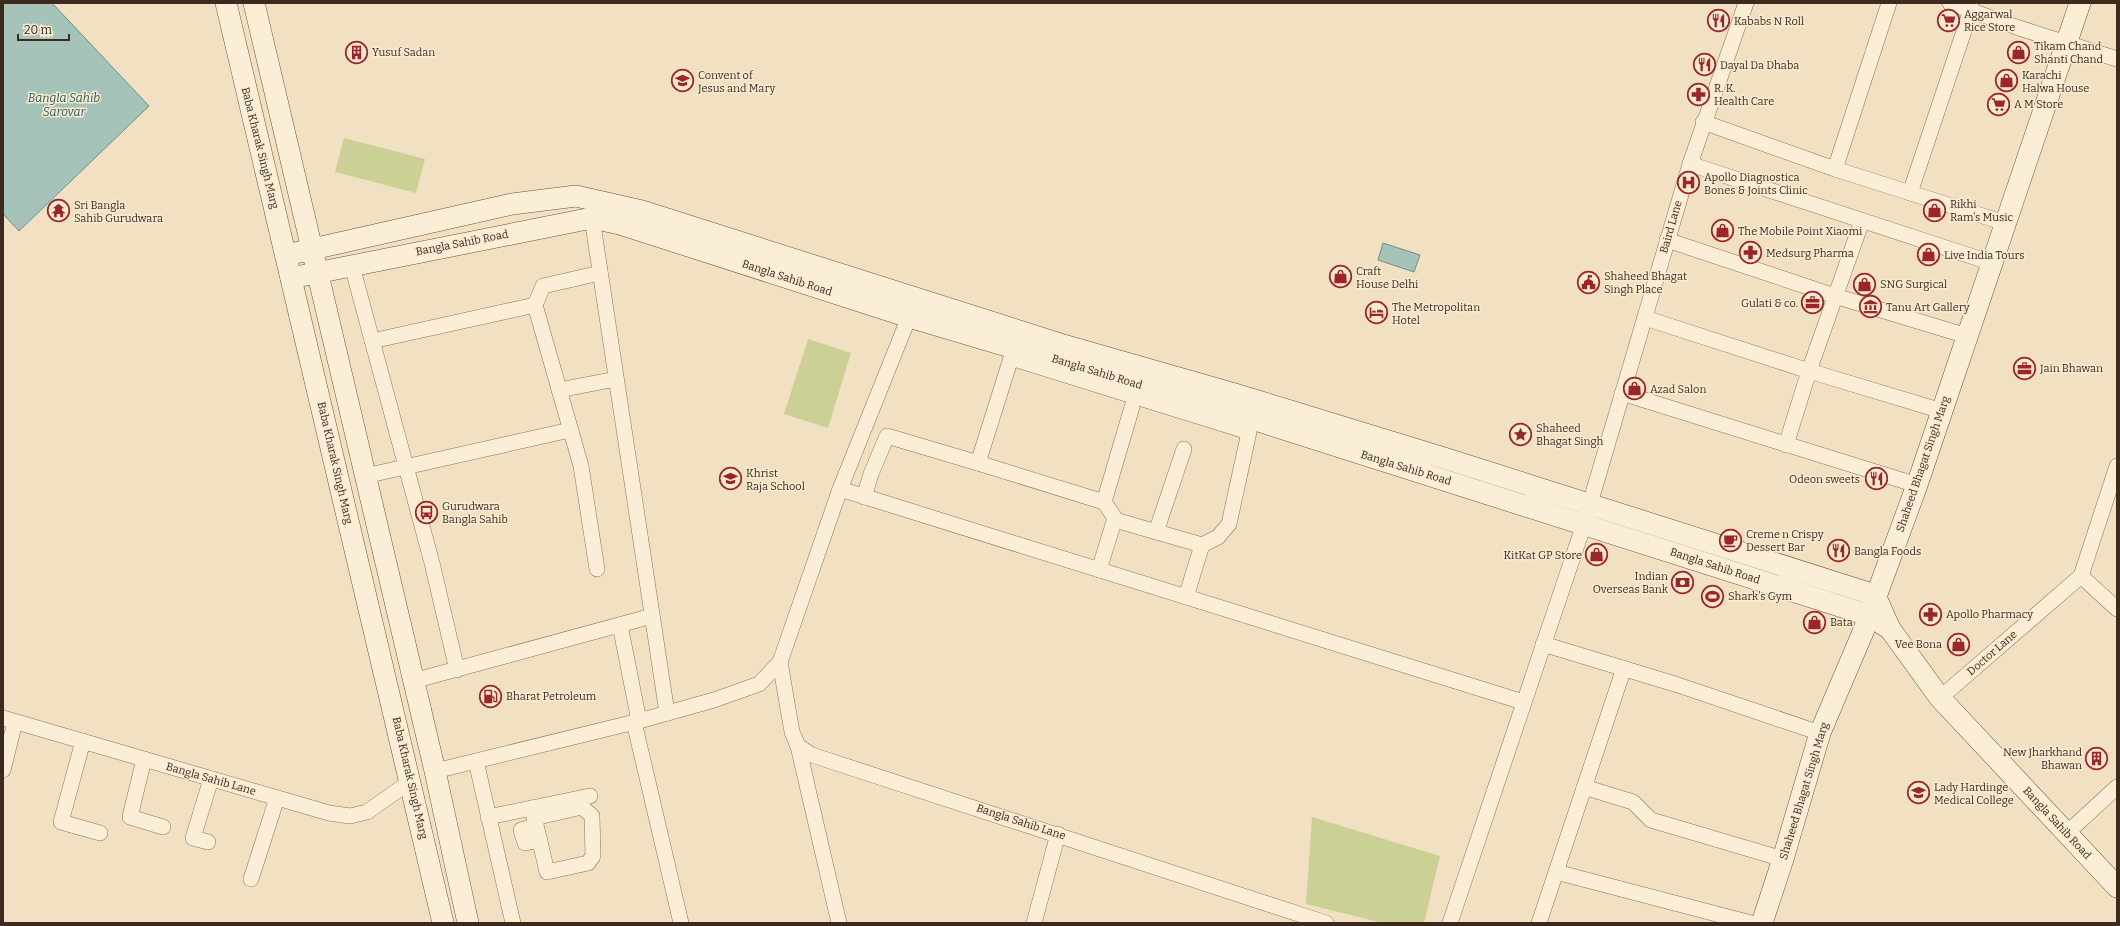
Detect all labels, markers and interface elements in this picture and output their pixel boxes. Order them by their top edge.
supermarket icon: Aggarwal Rice Store [1936,7,1962,33]
restaurant icon: Kababs N Roll [1706,8,1732,34]
place label: Aggarwal Rice Store [1964,8,2015,34]
place label: Kababs N Roll [1734,15,1804,28]
scale bar [18,16,69,42]
text: 20 m [24,23,53,37]
building icon: Yusuf Sadan [343,39,369,65]
shop icon: Tikam Chand Shanti Chand [2006,39,2032,65]
place label: Tikam Chand Shanti Chand [2034,40,2103,66]
place label: Yusuf Sadan [372,46,435,59]
restaurant icon: Dayal Da Dhaba [1692,52,1718,78]
place label: Dayal Da Dhaba [1720,59,1799,72]
school or university icon: Convent of Jesus and Mary [669,68,695,94]
shop icon: Karachi Halwa House [1993,68,2019,94]
place label: Convent of Jesus and Mary [697,69,775,95]
place label: Karachi Halwa House [2022,69,2089,95]
pharmacy icon: R. K. Health Care [1685,81,1711,107]
place label: R. K. Health Care [1714,82,1774,108]
street label: Baba Kharak Singh Marg [239,86,281,210]
water label: Bangla Sahib Sarovar [28,91,100,119]
supermarket icon: A M Store [1986,91,2012,117]
place label: A M Store [2014,98,2063,111]
hospital icon: Apollo Diagnostica Bones & Joints Clinic [1675,170,1701,196]
place label: Apollo Diagnostica Bones & Joints Clinic [1704,171,1808,197]
shop icon: Rikhi Ram's Music [1921,197,1947,223]
temple icon: Sri Bangla Sahib Gurudwara [45,198,71,224]
place label: Rikhi Ram's Music [1950,198,2014,224]
place label: Sri Bangla Sahib Gurudwara [74,199,163,225]
street label: Baird Lane [1657,199,1685,255]
shop icon: The Mobile Point Xiaomi [1709,218,1735,244]
place label: The Mobile Point Xiaomi [1738,225,1863,238]
street label: Bangla Sahib Road [415,228,510,258]
pharmacy icon: Medsurg Pharma [1737,240,1763,266]
shop icon: Live India Tours [1916,242,1942,268]
place label: Medsurg Pharma [1766,247,1854,260]
place label: Live India Tours [1944,249,2025,262]
street label: Bangla Sahib Road [740,257,834,299]
shop icon: Craft House Delhi [1327,264,1353,290]
place label: Craft House Delhi [1356,265,1419,291]
public building icon: Shaheed Bhagat Singh Place [1575,269,1601,295]
place label: Shaheed Bhagat Singh Place [1604,270,1687,296]
shop icon: SNG Surgical [1851,271,1877,297]
place label: SNG Surgical [1880,278,1947,291]
office icon: Gulati & co. [1800,290,1826,316]
museum icon: Tanu Art Gallery [1858,294,1884,320]
place label: Gulati & co. [1741,297,1798,310]
hotel icon: The Metropolitan Hotel [1363,300,1389,326]
place label: The Metropolitan Hotel [1392,301,1480,327]
place label: Tanu Art Gallery [1886,301,1970,314]
street label: Bangla Sahib Road [1050,352,1144,392]
office icon: Jain Bhawan [2011,355,2037,381]
place label: Jain Bhawan [2039,362,2103,375]
shop icon: Azad Salon [1622,376,1648,402]
place label: Azad Salon [1650,383,1706,396]
street label: Shaheed Bhagat Singh Marg [1894,394,1952,534]
street label: Baba Kharak Singh Marg [315,401,355,525]
place icon: Shaheed Bhagat Singh [1508,421,1534,447]
place label: Shaheed Bhagat Singh [1536,422,1604,448]
street label: Bangla Sahib Road [1359,448,1453,488]
school or university icon: Khrist Raja School [717,466,743,492]
restaurant icon: Odeon sweets [1863,466,1889,492]
place label: Khrist Raja School [746,467,805,493]
place label: Odeon sweets [1789,473,1860,486]
bus stop icon: Gurudwara Bangla Sahib [413,499,439,525]
place label: Gurudwara Bangla Sahib [442,500,508,526]
cafe icon: Creme n Crispy Dessert Bar [1717,527,1743,553]
place label: Creme n Crispy Dessert Bar [1746,528,1824,554]
restaurant icon: Bangla Foods [1825,538,1851,564]
shop icon: KitKat GP Store [1584,542,1610,568]
street label: Bangla Sahib Road [1668,545,1762,587]
place label: Bangla Foods [1854,545,1921,558]
place label: KitKat GP Store [1503,549,1582,562]
bank icon: Indian Overseas Bank [1670,569,1696,595]
place label: Indian Overseas Bank [1593,570,1669,596]
sports icon: Shark's Gym [1699,583,1725,609]
place label: Shark's Gym [1728,590,1793,603]
pharmacy icon: Apollo Pharmacy [1917,601,1943,627]
place label: Apollo Pharmacy [1946,608,2033,621]
shop icon: Bata [1801,609,1827,635]
place label: Bata [1830,616,1853,629]
street label: Doctor Lane [1964,628,2020,678]
shop icon: Vee Bona [1945,631,1971,657]
place label: Vee Bona [1895,638,1942,651]
fuel station icon: Bharat Petroleum [477,683,503,709]
place label: Bharat Petroleum [506,690,597,703]
street label: Baba Kharak Singh Marg [390,716,430,840]
street label: Shaheed Bhagat Singh Marg [1777,721,1831,861]
building icon: New Jharkhand Bhawan [2084,745,2110,771]
place label: New Jharkhand Bhawan [2003,746,2082,772]
street label: Bangla Sahib Lane [164,760,258,798]
school or university icon: Lady Hardinge Medical College [1905,780,1931,806]
place label: Lady Hardinge Medical College [1934,781,2014,807]
street label: Bangla Sahib Road [2020,784,2094,862]
street label: Bangla Sahib Lane [975,801,1067,843]

